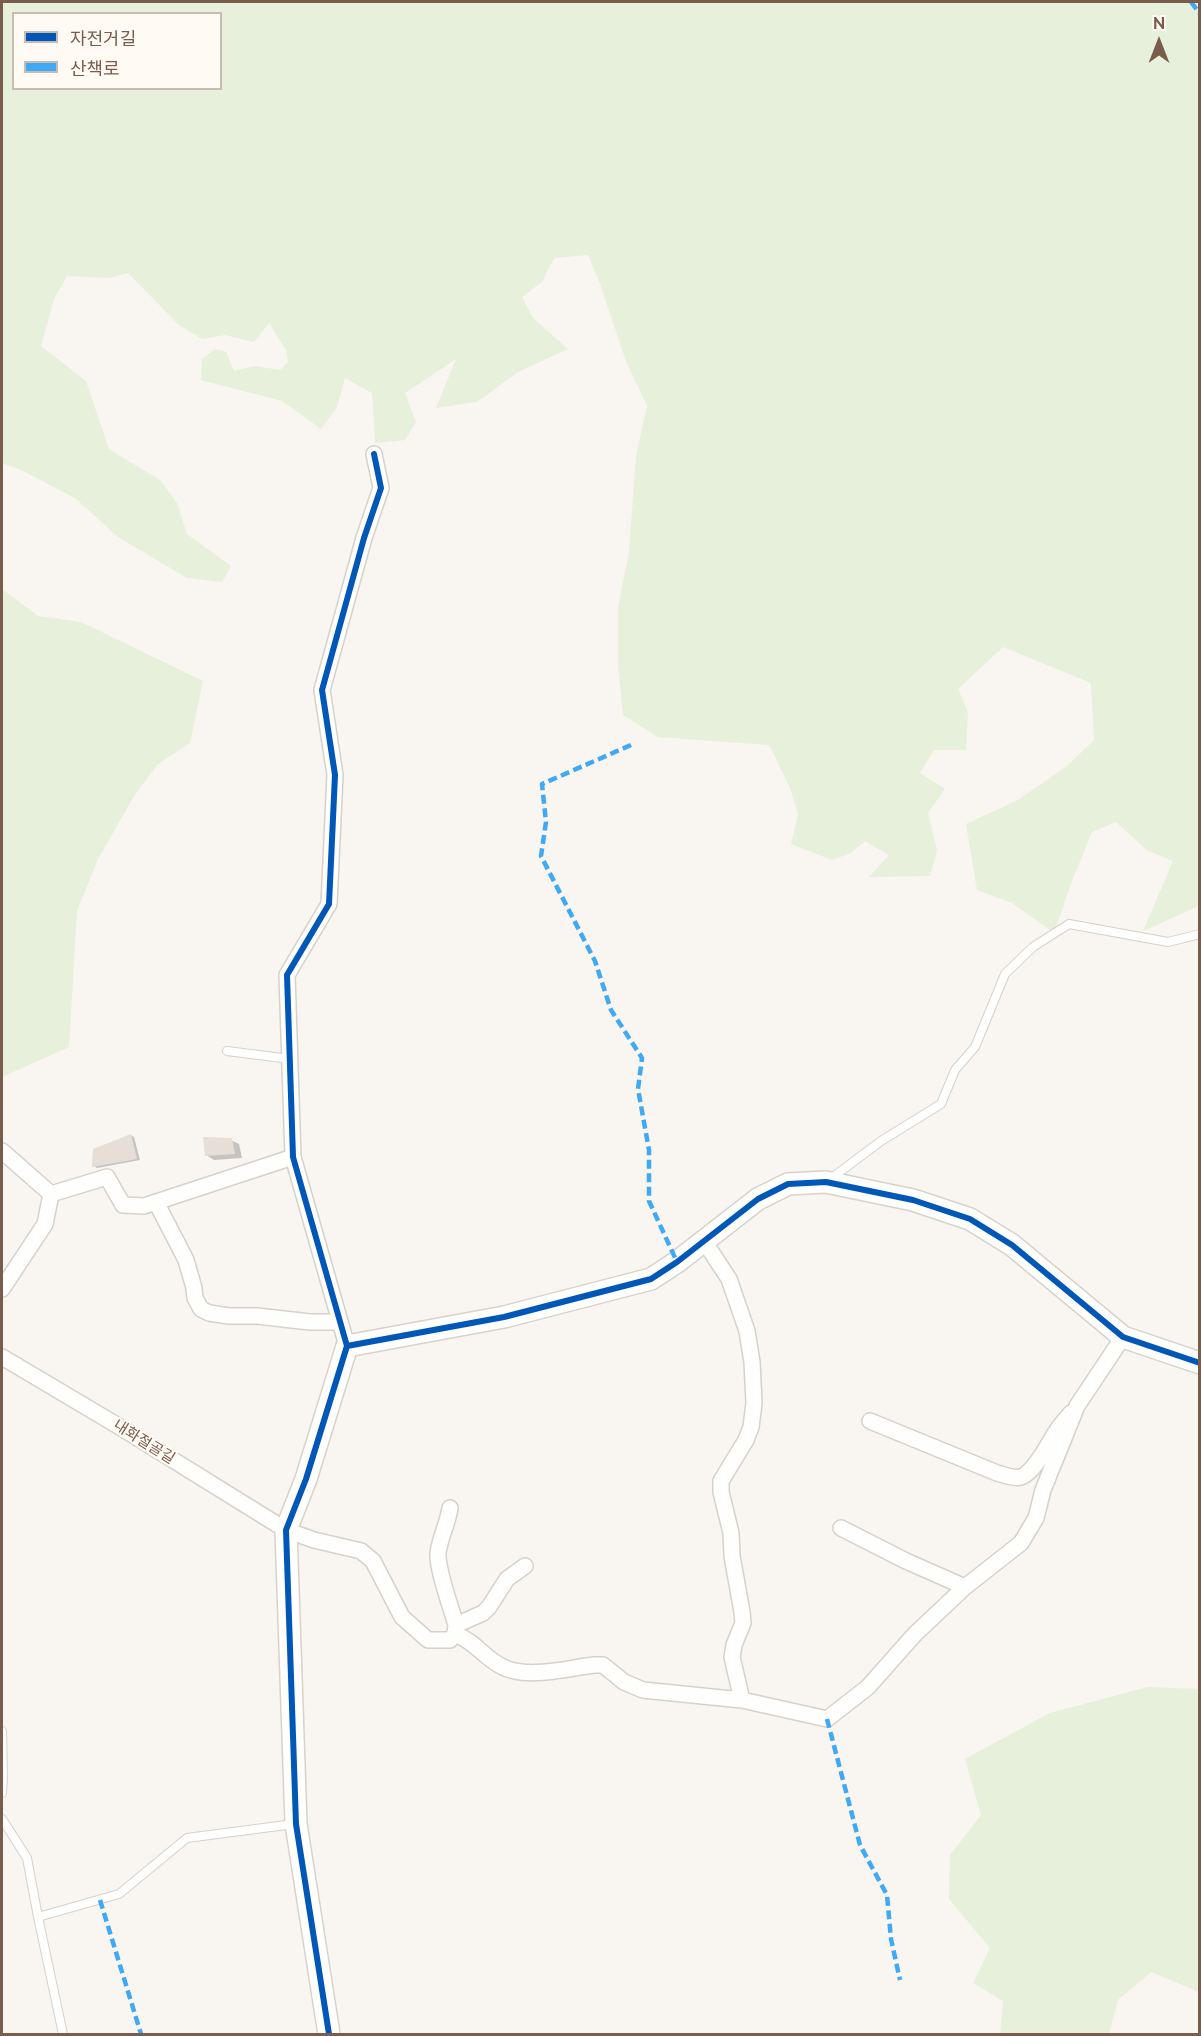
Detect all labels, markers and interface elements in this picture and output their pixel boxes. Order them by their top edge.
legend [12,12,222,90]
north arrow [1129,12,1189,72]
text: N [1153,14,1165,33]
text: 자전거길 [70,28,136,49]
text: 산책로 [70,58,120,79]
street label: 내화절골길 [110,1416,178,1468]

